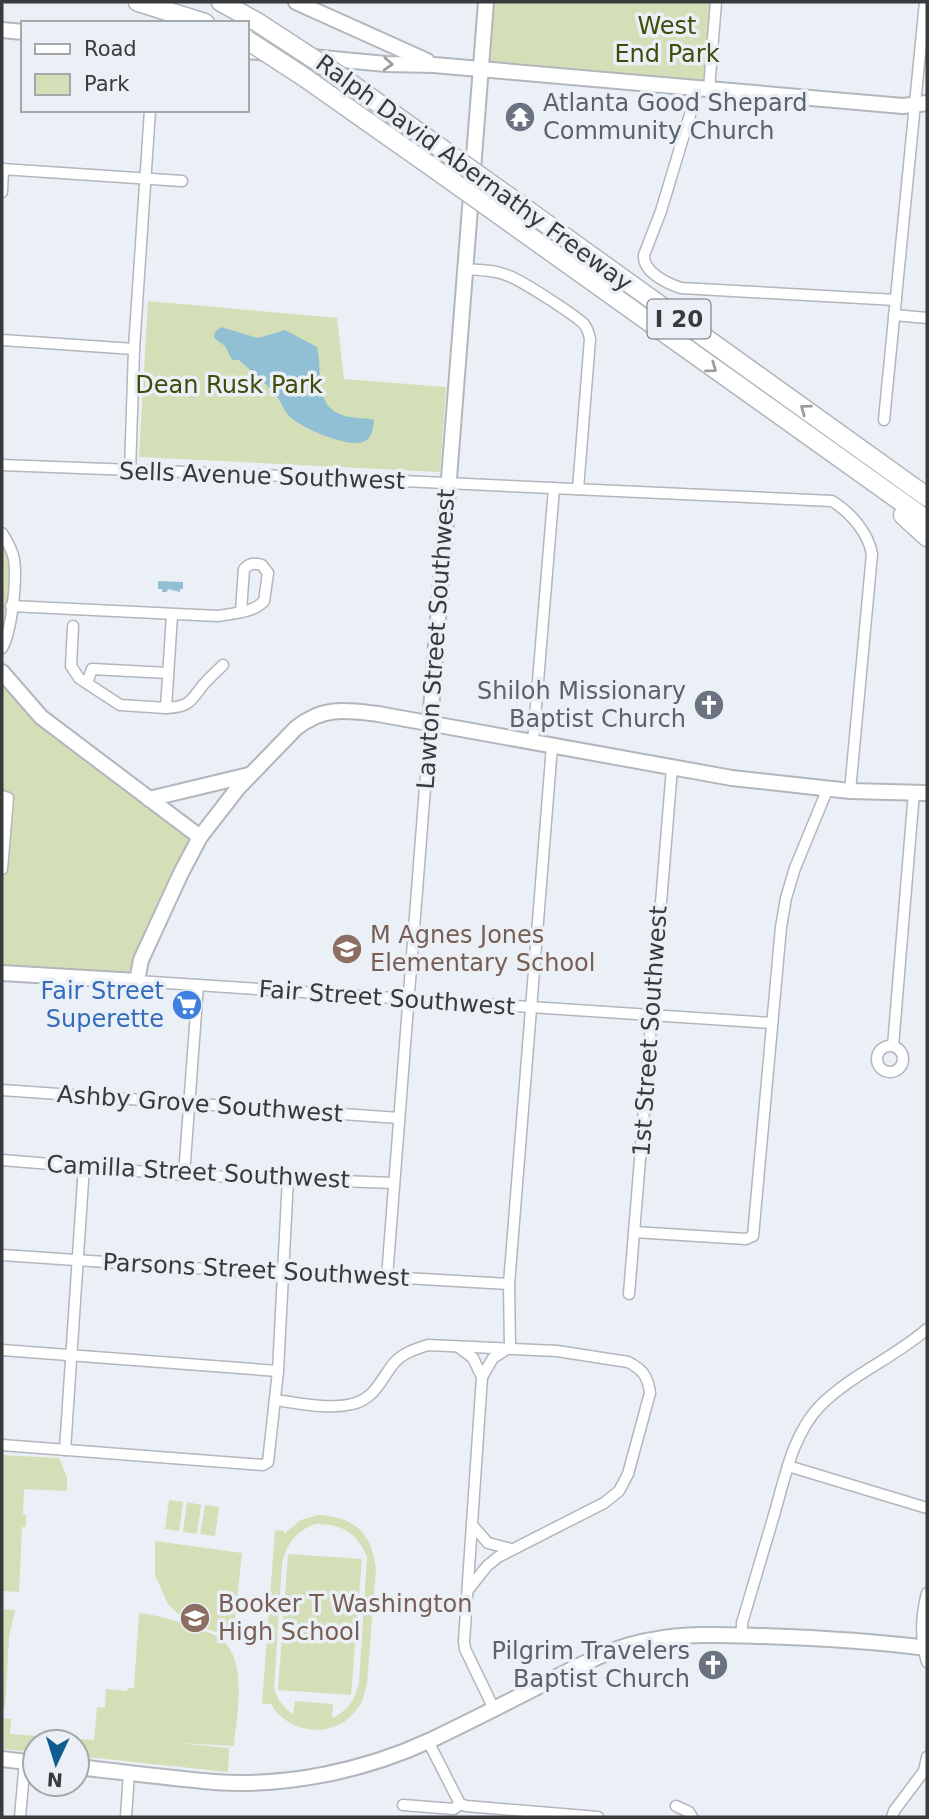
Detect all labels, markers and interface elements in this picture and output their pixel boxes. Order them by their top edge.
park label: West End Park [614,12,720,68]
legend [21,21,248,112]
text: Road [84,37,137,61]
street label: Ralph David Abernathy Freeway [310,49,638,297]
one-way arrow [383,56,394,71]
text: Park [84,72,130,96]
place label: Atlanta Good Shepard Community Church [543,89,807,145]
temple icon: Atlanta Good Shepard Community Church [503,100,537,134]
road number: I 20 [648,300,710,338]
one-way arrow [705,360,717,372]
park label: Dean Rusk Park [135,371,323,399]
one-way arrow [800,405,813,417]
street label: Sells Avenue Southwest [118,457,406,495]
street label: Lawton Street Southwest [412,488,460,790]
place label: Shiloh Missionary Baptist Church [477,677,686,733]
church icon: Shiloh Missionary Baptist Church [692,688,726,722]
street label: 1st Street Southwest [627,905,673,1157]
place label: M Agnes Jones Elementary School [370,921,595,977]
school or university icon: M Agnes Jones Elementary School [330,932,364,966]
street label: Fair Street Southwest [258,975,516,1021]
place label: Fair Street Superette [41,977,164,1033]
supermarket icon: Fair Street Superette [170,988,204,1022]
street label: Ashby Grove Southwest [56,1080,344,1128]
street label: Camilla Street Southwest [46,1150,350,1194]
street label: Parsons Street Southwest [102,1248,410,1292]
place label: Booker T Washington High School [218,1590,472,1646]
school or university icon: Booker T Washington High School [178,1601,212,1635]
place label: Pilgrim Travelers Baptist Church [491,1637,690,1693]
church icon: Pilgrim Travelers Baptist Church [696,1648,730,1682]
north arrow [21,1728,91,1798]
text: N [46,1768,64,1791]

